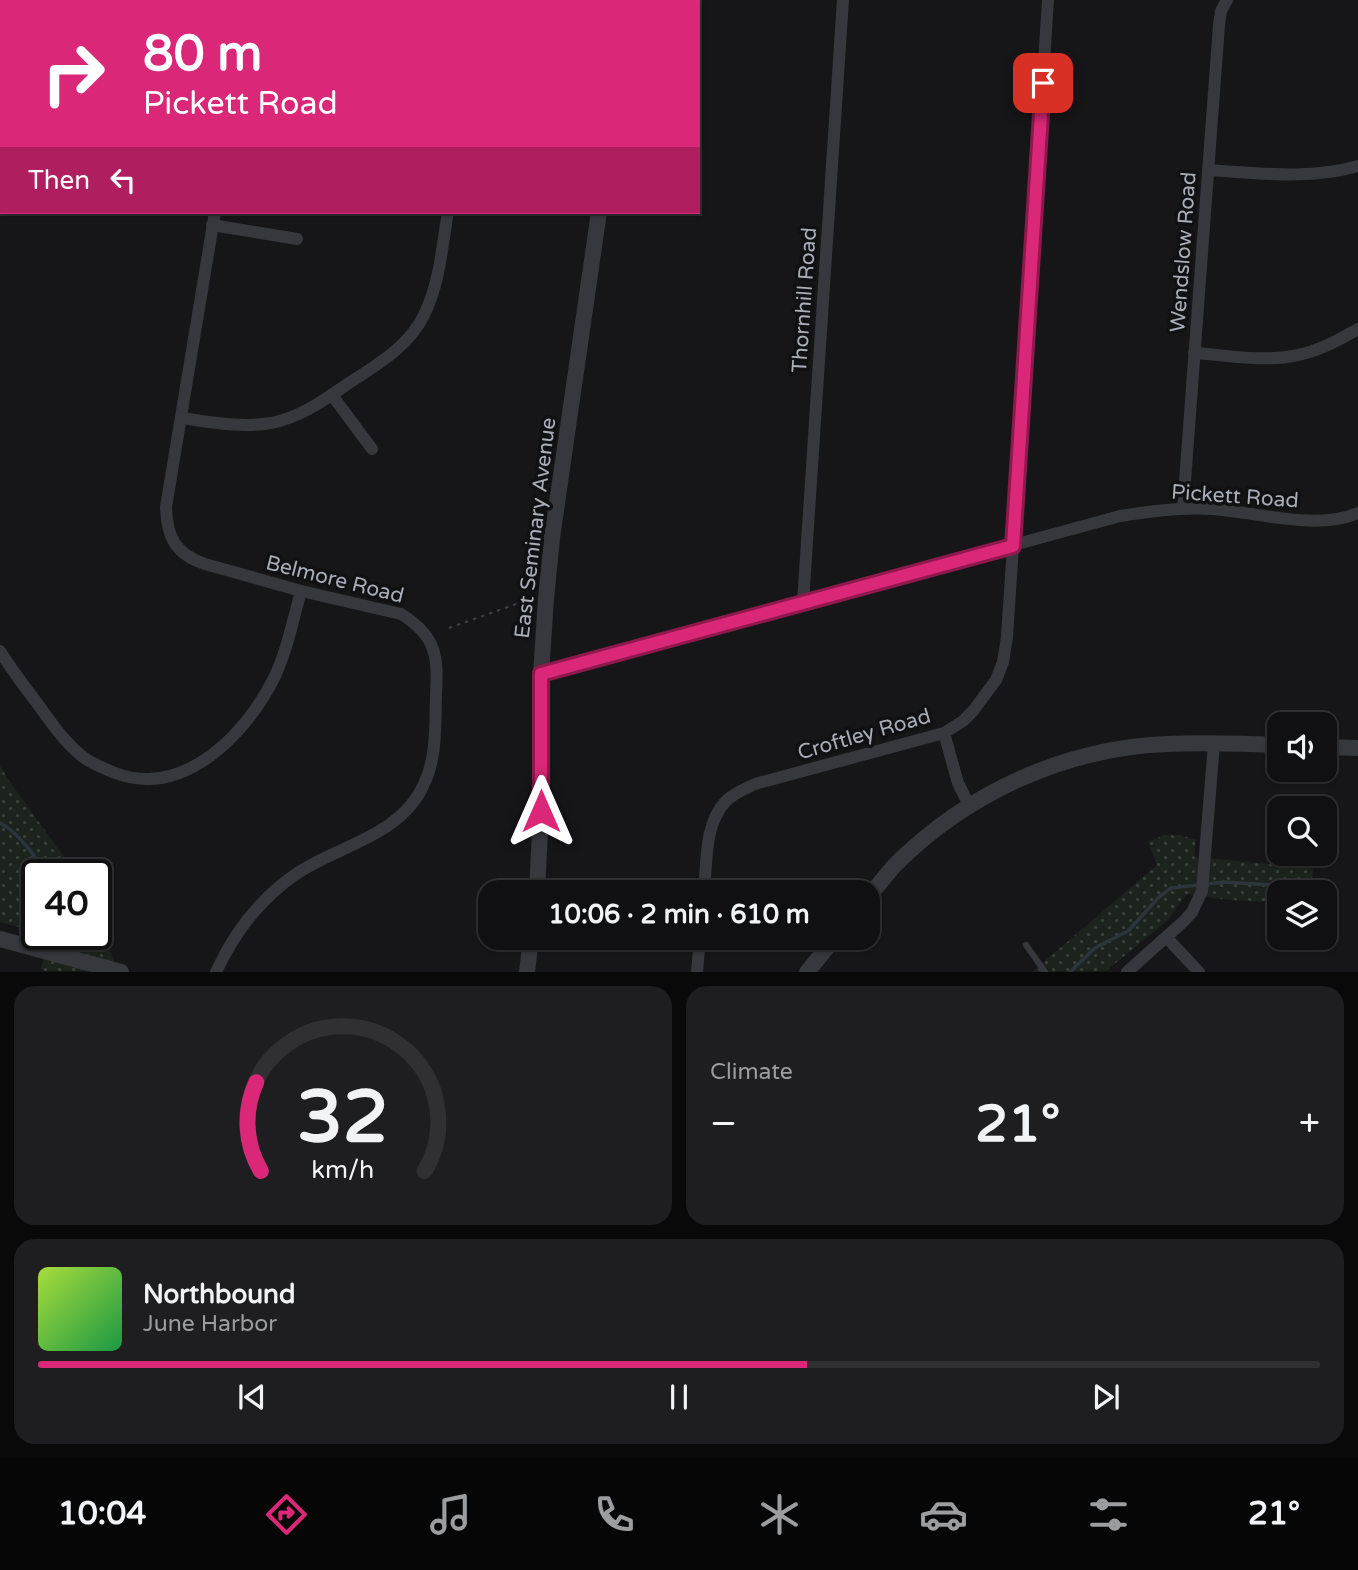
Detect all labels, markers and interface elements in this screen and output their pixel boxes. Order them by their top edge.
text: 80 m [143,25,262,84]
icon: right [28,28,119,119]
pin [1013,53,1073,113]
icon: arrive [1024,64,1062,102]
text: Pickett Road [143,85,338,123]
icon: left [104,161,142,199]
text: Then [28,165,90,196]
street label: Wendslow Road [1165,171,1202,333]
street label: Thornhill Road [787,226,822,374]
street label: East Seminary Avenue [510,416,561,640]
street label: Pickett Road [1170,480,1300,513]
street label: Belmore Road [263,550,407,609]
street label: Croftley Road [795,704,934,765]
map controls [1267,712,1337,950]
button: sound [1267,712,1337,782]
position arrow [504,774,578,848]
button: search [1267,796,1337,866]
speed limit sign: 40 [21,859,112,950]
button: layers [1267,880,1337,950]
text: 10:06 · 2 min · 610 m [548,899,810,930]
text: Climate [710,1058,793,1086]
text: 32 [297,1075,389,1163]
text: 21° [975,1093,1060,1156]
text: − [710,1101,737,1147]
text: + [1299,1101,1320,1147]
text: km/h [312,1155,374,1185]
text: Northbound [143,1279,295,1310]
text: June Harbor [143,1310,277,1338]
icon: previous [233,1378,271,1416]
icon: pause [660,1378,698,1416]
icon: next [1087,1378,1125,1416]
icon: directions [262,1490,311,1539]
icon: music [426,1490,475,1539]
icon: phone [590,1490,639,1539]
icon: climate [755,1490,804,1539]
icon: car [919,1490,968,1539]
icon: filters [1084,1490,1133,1539]
text: 10:04 [58,1495,146,1533]
text: 21° [1248,1495,1300,1533]

